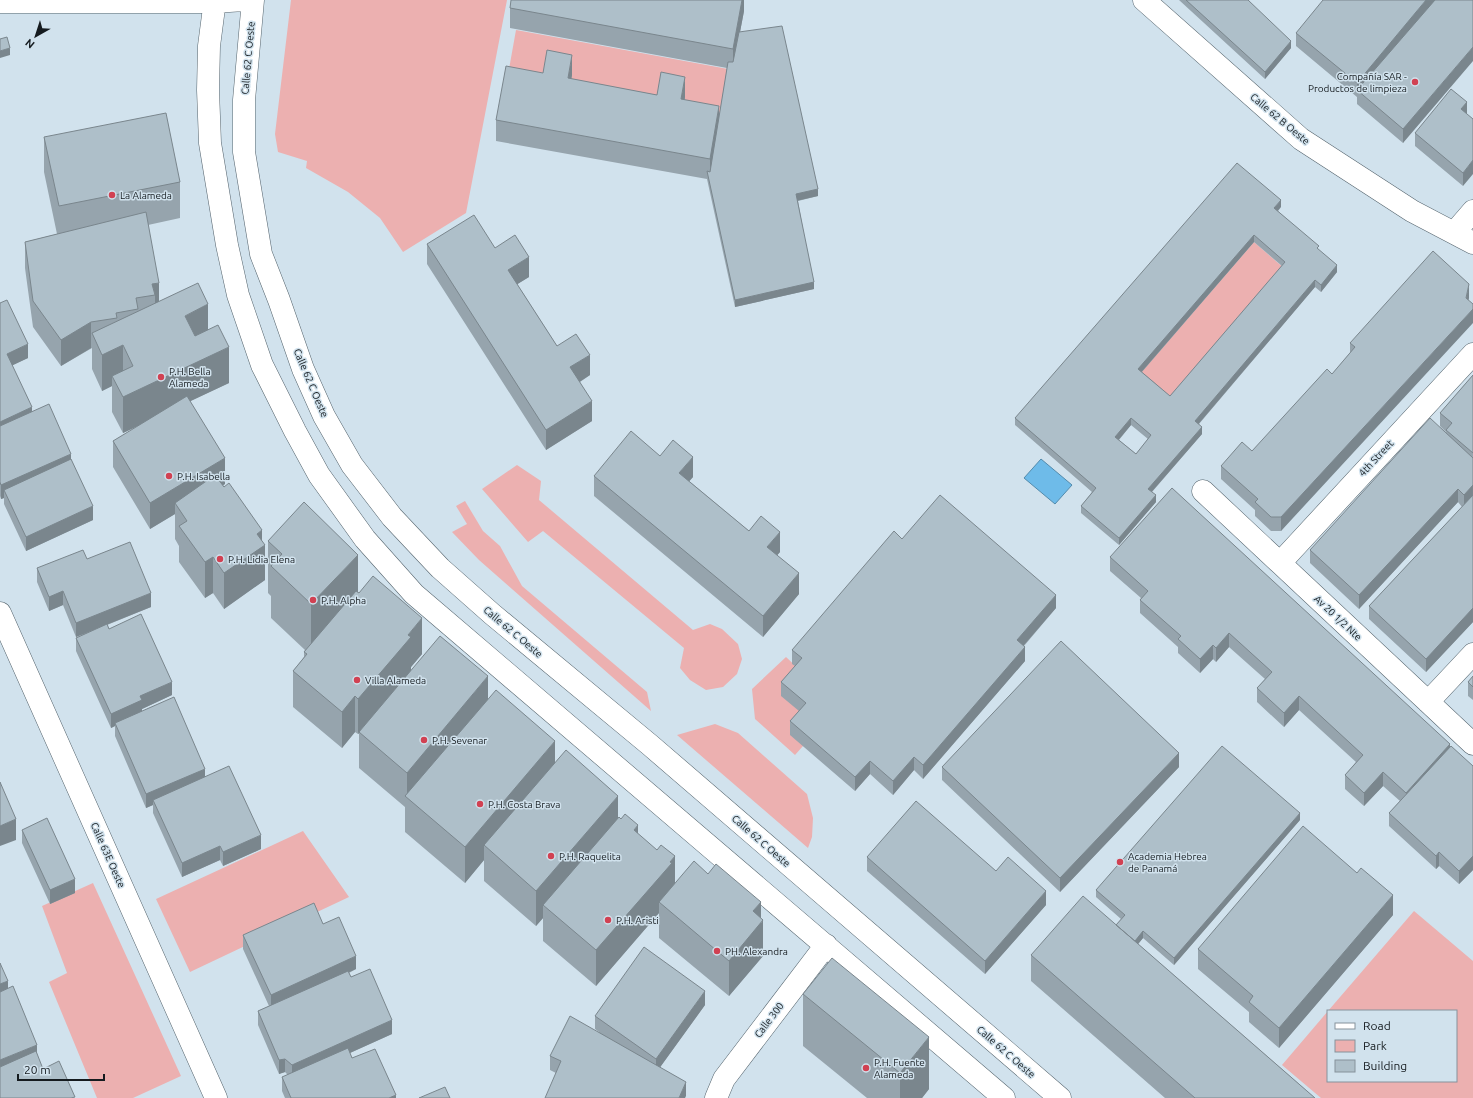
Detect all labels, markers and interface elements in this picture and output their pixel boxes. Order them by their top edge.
north arrow [16,16,56,56]
street label: Calle 62 C Oeste [239,21,257,95]
text: N [23,37,37,51]
place label: Compañía SAR - Productos de limpieza [1308,71,1407,94]
marker: Compañía SAR - Productos de limpieza [1410,77,1420,87]
street label: Calle 62 B Oeste [1248,91,1312,147]
marker: La Alameda [107,190,117,200]
place label: La Alameda [120,190,172,201]
street label: Calle 62 C Oeste [292,347,330,419]
place label: P.H. Bella Alameda [169,366,211,389]
marker: P.H. Bella Alameda [156,372,166,382]
street label: 4th Street [1356,438,1396,478]
marker: P.H. Isabella [164,471,174,481]
place label: P.H. Isabella [177,471,230,482]
marker: P.H. Lidia Elena [215,554,225,564]
place label: P.H. Lidia Elena [228,554,295,565]
street label: Av 20 1/2 Nte [1312,593,1364,643]
marker: P.H. Alpha [308,595,318,605]
place label: P.H. Alpha [321,595,366,606]
street label: Calle 62 C Oeste [481,604,545,660]
marker: Villa Alameda [352,675,362,685]
place label: Villa Alameda [365,675,426,686]
marker: P.H. Sevenar [419,735,429,745]
place label: P.H. Sevenar [432,735,487,746]
marker: P.H. Costa Brava [475,799,485,809]
place label: P.H. Costa Brava [488,799,560,810]
street label: Calle 62 C Oeste [730,813,792,869]
street label: Calle 63E Oeste [89,821,127,889]
marker: P.H. Raquelita [546,851,556,861]
place label: P.H. Raquelita [559,851,621,862]
place label: Academia Hebrea de Panamá [1128,851,1207,874]
marker: Academia Hebrea de Panamá [1115,857,1125,867]
marker: P.H. Aristi [603,915,613,925]
place label: P.H. Aristi [616,915,659,926]
marker: PH. Alexandra [712,946,722,956]
place label: PH. Alexandra [725,946,788,957]
street label: Calle 300 [752,1000,786,1040]
legend [1327,1010,1457,1082]
text: Road [1363,1019,1391,1032]
street label: Calle 62 C Oeste [975,1024,1037,1080]
text: Park [1363,1039,1387,1052]
scale bar [18,1056,104,1082]
place label: P.H. Fuente Alameda [874,1057,925,1080]
text: Building [1363,1059,1407,1072]
text: 20 m [24,1063,51,1076]
marker: P.H. Fuente Alameda [861,1063,871,1073]

